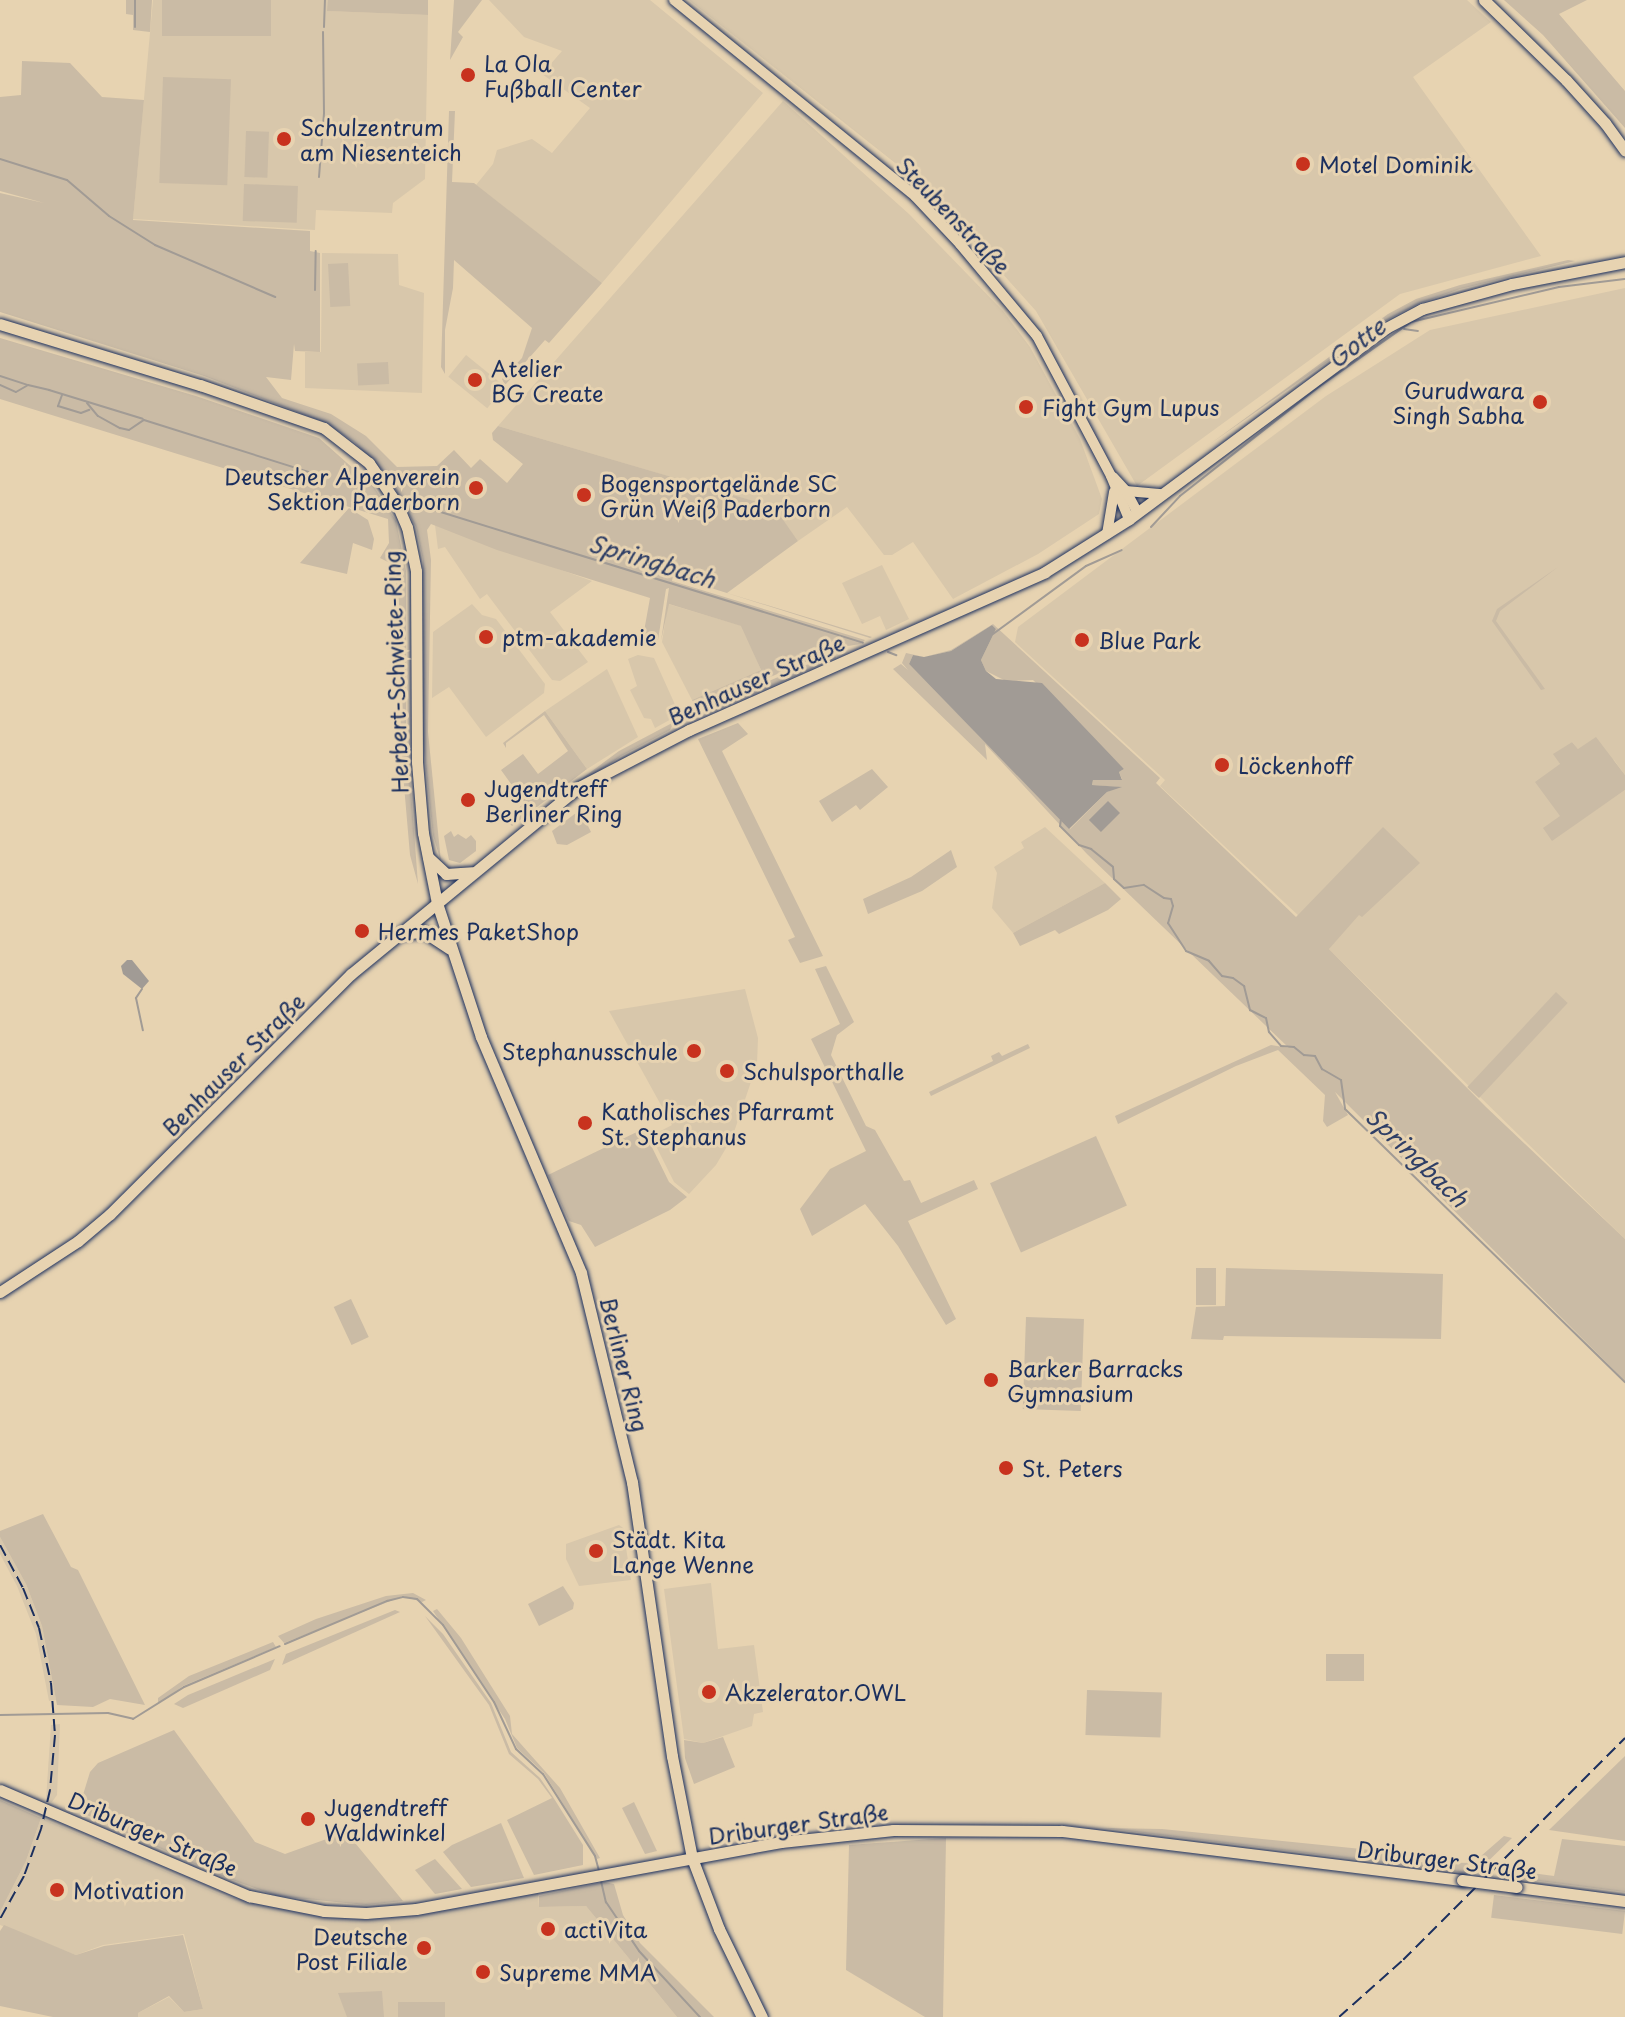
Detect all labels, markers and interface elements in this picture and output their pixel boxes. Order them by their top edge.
place label: La Ola Fußball Center [484,49,643,100]
marker: La Ola Fußball Center [459,66,477,84]
place label: Schulzentrum am Niesenteich [300,113,462,164]
marker: Schulzentrum am Niesenteich [275,130,293,148]
street label: Steubenstraße [892,151,1016,279]
place label: Motel Dominik [1319,151,1474,177]
marker: Motel Dominik [1294,155,1312,173]
water label: Gotte [1321,312,1391,374]
place label: Atelier BG Create [491,354,603,406]
marker: Atelier BG Create [466,371,484,389]
place label: Gurudwara Singh Sabha [1391,376,1524,428]
marker: Gurudwara Singh Sabha [1531,393,1549,411]
place label: Fight Gym Lupus [1042,394,1221,420]
marker: Fight Gym Lupus [1017,398,1035,416]
place label: Deutscher Alpenverein Sektion Paderborn [225,462,460,514]
place label: Bogensportgelände SC Grün Weiß Paderborn [600,469,837,520]
marker: Deutscher Alpenverein Sektion Paderborn [467,479,485,497]
marker: Bogensportgelände SC Grün Weiß Paderborn [575,486,593,504]
water label: Springbach [586,528,718,594]
street label: Herbert-Schwiete-Ring [378,550,412,794]
place label: ptm-akademie [502,624,657,650]
place label: Blue Park [1098,627,1201,653]
marker: ptm-akademie [477,628,495,646]
street label: Benhauser Straße [664,628,848,730]
marker: Blue Park [1073,631,1091,649]
place label: Löckenhoff [1238,752,1352,778]
marker: Löckenhoff [1213,756,1231,774]
place label: Jugendtreff Berliner Ring [484,774,624,826]
marker: Jugendtreff Berliner Ring [459,791,477,809]
place label: Hermes PaketShop [378,918,580,944]
marker: Hermes PaketShop [353,922,371,940]
street label: Benhauser Straße [156,987,310,1141]
place label: Stephanusschule [502,1038,678,1064]
marker: Stephanusschule [685,1042,703,1060]
place label: Schulsporthalle [743,1058,905,1084]
marker: Schulsporthalle [718,1062,736,1080]
place label: Katholisches Pfarramt St. Stephanus [601,1097,834,1148]
water label: Springbach [1360,1101,1474,1213]
marker: Katholisches Pfarramt St. Stephanus [576,1114,594,1132]
street label: Berliner Ring [595,1293,655,1435]
place label: Barker Barracks Gymnasium [1007,1354,1184,1406]
marker: Barker Barracks Gymnasium [982,1371,1000,1389]
place label: St. Peters [1022,1455,1122,1481]
marker: St. Peters [997,1459,1015,1477]
place label: Städt. Kita Lange Wenne [612,1525,755,1576]
marker: Städt. Kita Lange Wenne [587,1542,605,1560]
place label: Akzelerator.OWL [725,1679,906,1705]
marker: Akzelerator.OWL [700,1683,718,1701]
street label: Driburger Straße [64,1785,242,1881]
place label: Jugendtreff Waldwinkel [324,1793,447,1844]
street label: Driburger Straße [706,1797,890,1849]
marker: Jugendtreff Waldwinkel [299,1810,317,1828]
street label: Driburger Straße [1355,1835,1539,1883]
place label: Motivation [73,1877,185,1903]
marker: Motivation [48,1881,66,1899]
place label: actiVita [564,1916,647,1942]
marker: actiVita [539,1920,557,1938]
place label: Deutsche Post Filiale [295,1922,408,1974]
marker: Deutsche Post Filiale [415,1939,433,1957]
place label: Supreme MMA [499,1959,658,1985]
marker: Supreme MMA [474,1963,492,1981]

